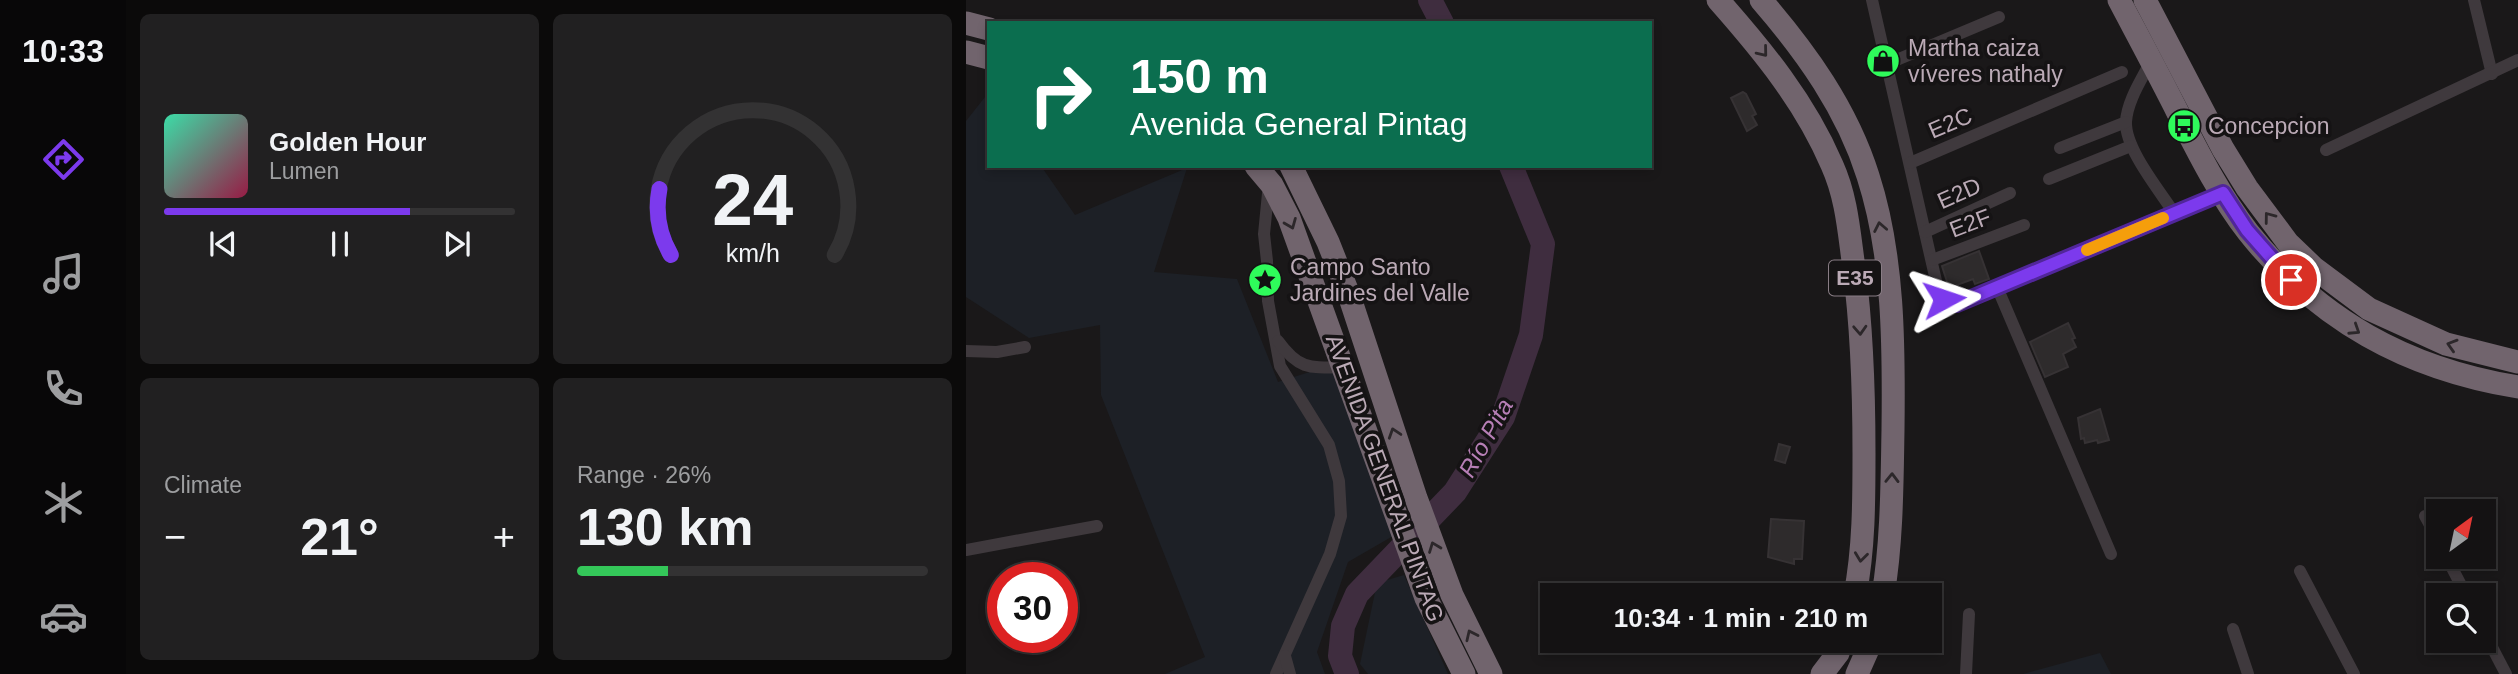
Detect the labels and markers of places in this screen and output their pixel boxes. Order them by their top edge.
place label: Martha caiza víveres nathaly [1908,35,2063,87]
shop icon: Martha caiza víveres nathaly [1864,42,1902,80]
bus stop icon: Concepcion [2165,107,2203,145]
place label: Concepcion [2208,113,2329,139]
pin [2261,250,2321,310]
place label: Campo Santo Jardines del Valle [1290,254,1470,306]
place icon: Campo Santo Jardines del Valle [1246,261,1284,299]

